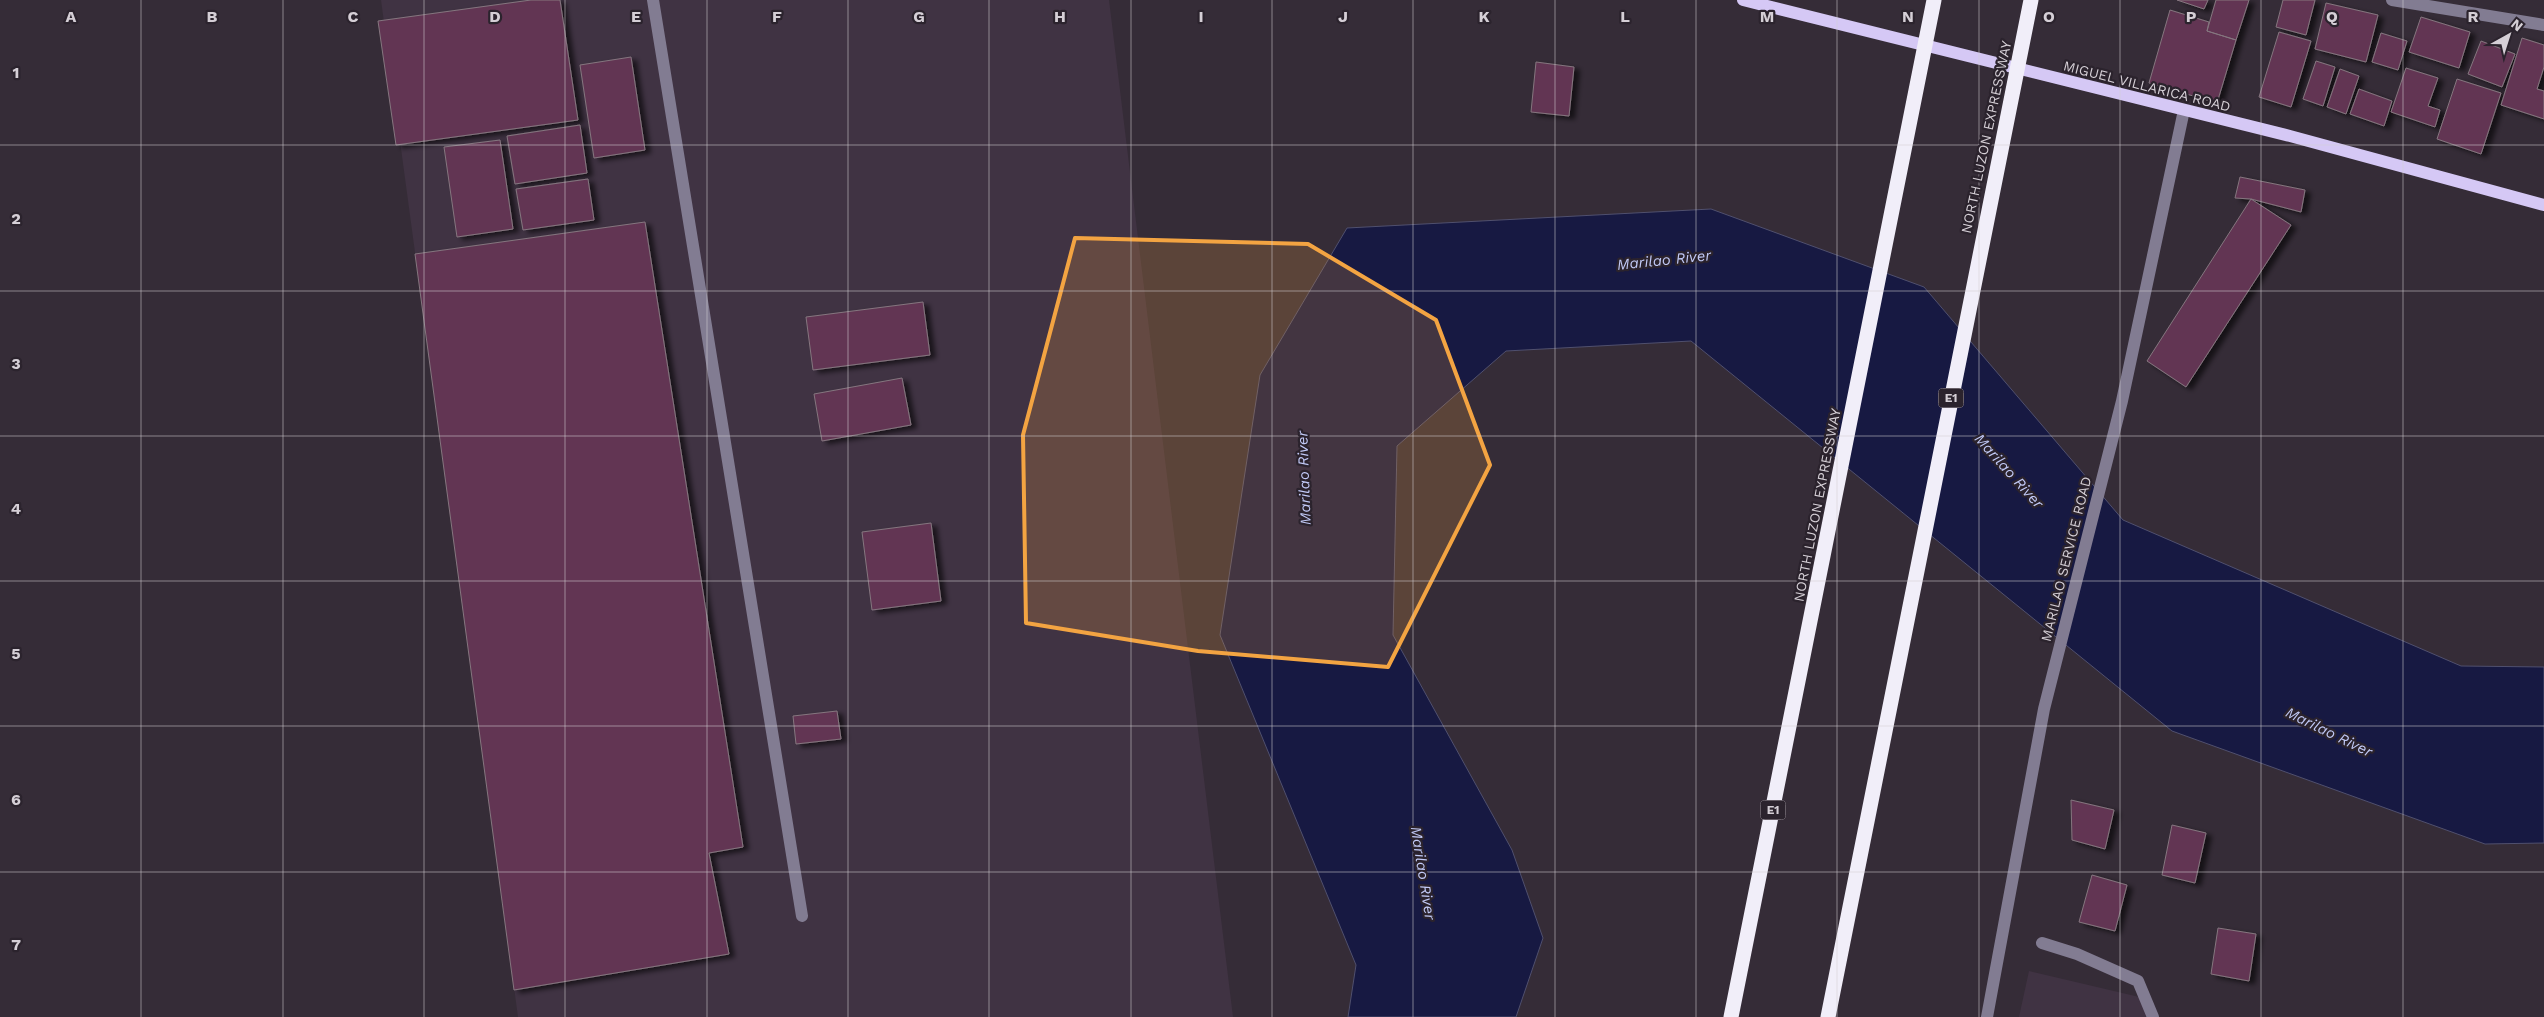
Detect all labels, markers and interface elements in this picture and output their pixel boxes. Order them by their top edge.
text: A [66,7,77,26]
text: B [207,7,218,26]
text: C [348,7,359,26]
text: D [489,7,501,26]
text: E [631,7,641,26]
text: F [772,7,782,26]
text: G [913,7,925,26]
text: H [1054,7,1066,26]
text: I [1198,7,1204,26]
text: J [1338,7,1348,26]
text: K [1478,7,1490,26]
text: L [1620,7,1630,26]
text: M [1760,7,1774,26]
text: N [1902,7,1914,26]
text: O [2043,7,2055,26]
text: P [2186,7,2197,26]
text: Q [2326,7,2338,26]
text: R [2467,7,2479,26]
north arrow [2484,10,2534,60]
text: N [2508,15,2526,34]
street label: NORTH LUZON EXPRESSWAY [1958,39,2014,235]
street label: MIGUEL VILLARICA ROAD [2062,57,2232,115]
text: 1 [13,63,19,82]
text: 2 [11,209,21,228]
water label: Marilao River [1616,246,1713,274]
text: 3 [11,354,21,373]
road number: E1 [1938,388,1964,408]
street label: NORTH LUZON EXPRESSWAY [1790,407,1844,603]
water label: Marilao River [1293,429,1315,525]
water label: Marilao River [1971,430,2048,513]
street label: MARILAO SERVICE ROAD [2038,475,2094,643]
text: 4 [11,499,21,518]
text: 5 [11,644,21,663]
water label: Marilao River [2283,703,2376,761]
text: 6 [11,790,21,809]
road number: E1 [1760,800,1786,820]
water label: Marilao River [1407,825,1439,922]
text: 7 [11,935,21,954]

